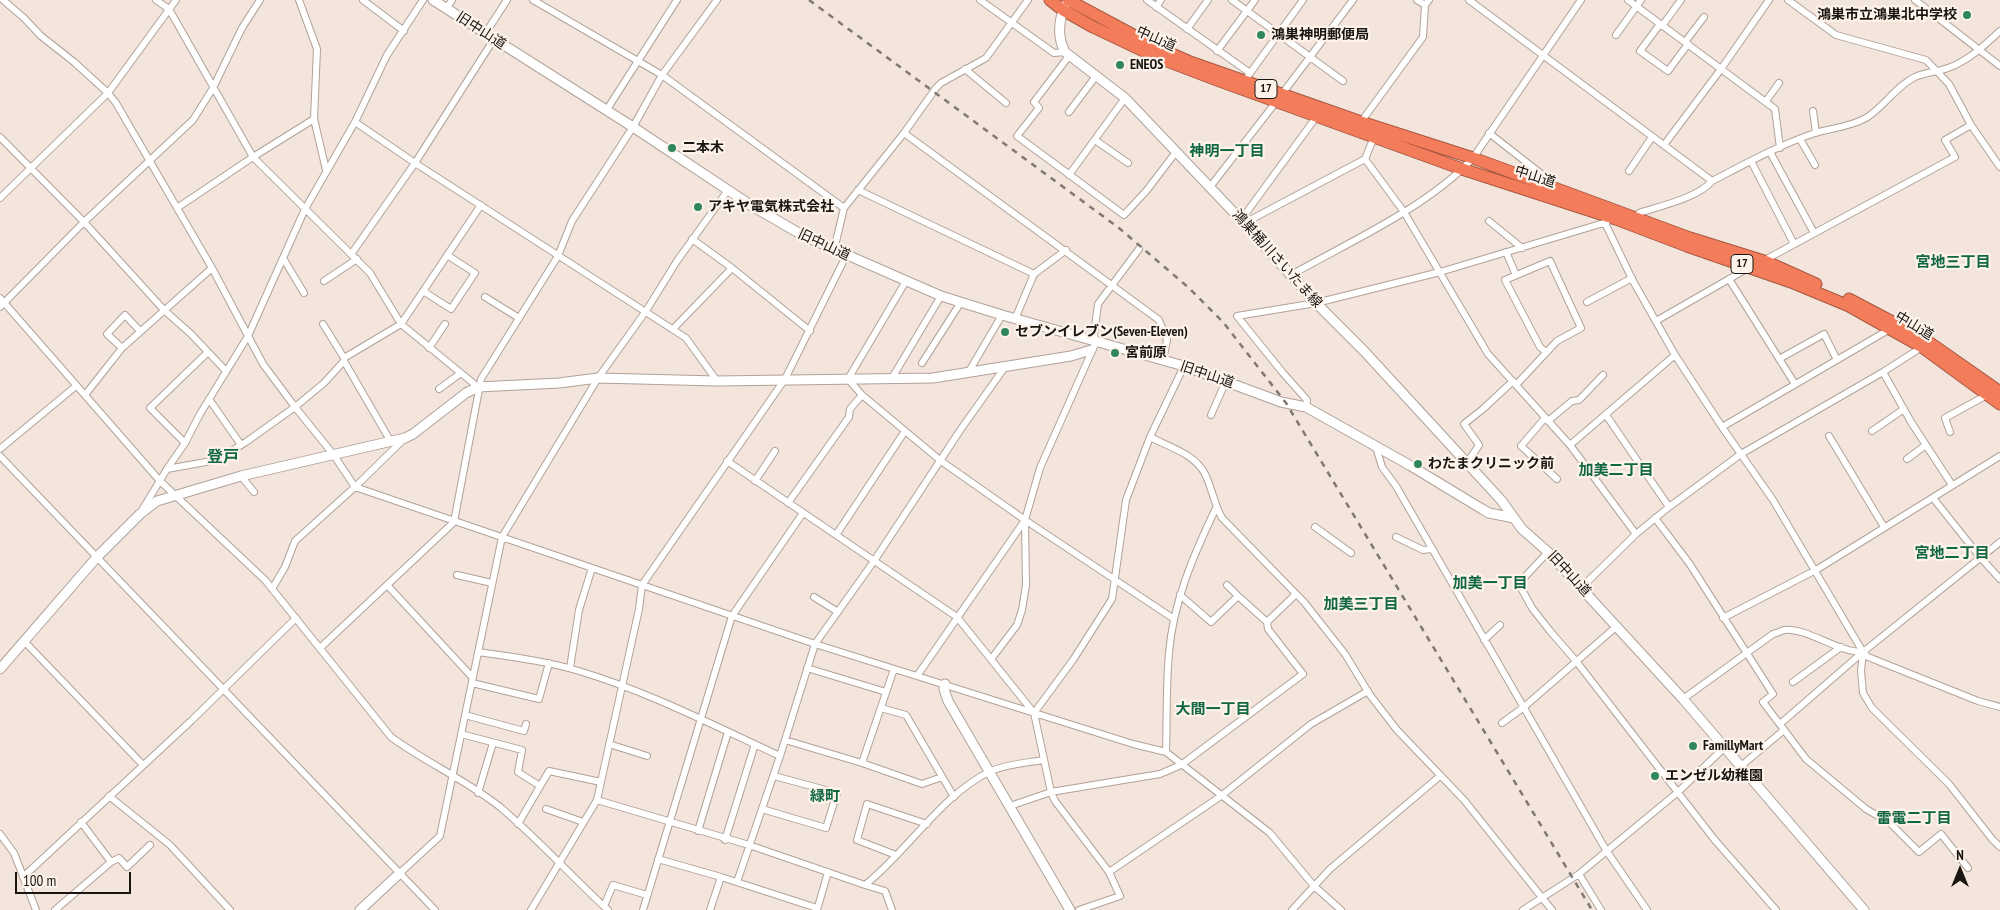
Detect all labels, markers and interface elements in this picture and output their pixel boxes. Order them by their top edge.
place label: 鴻巣市立鴻巣北中学校 [1817,7,1957,23]
street label: 旧中山道 [453,9,509,53]
marker: 鴻巣市立鴻巣北中学校 [1961,9,1973,21]
street label: 中山道 [1133,23,1179,55]
place label: 鴻巣神明郵便局 [1271,27,1369,43]
marker: 鴻巣神明郵便局 [1255,29,1267,41]
place label: ENEOS [1130,57,1163,73]
marker: ENEOS [1114,59,1126,71]
road number: 17 [1255,80,1277,98]
place label: 二本木 [682,140,724,156]
marker: 二本木 [666,142,678,154]
district label: 神明一丁目 [1190,143,1264,161]
street label: 中山道 [1512,163,1558,191]
place label: アキヤ電気株式会社 [708,199,834,215]
marker: アキヤ電気株式会社 [692,201,704,213]
street label: 鴻巣桶川さいたま線 [1229,207,1325,311]
street label: 旧中山道 [795,226,853,264]
road number: 17 [1731,254,1753,274]
district label: 宮地三丁目 [1916,254,1990,272]
street label: 中山道 [1892,308,1936,344]
place label: セブンイレブン(Seven-Eleven) [1015,324,1188,340]
marker: セブンイレブン(Seven-Eleven) [999,326,1011,338]
place label: 宮前原 [1125,345,1167,361]
marker: 宮前原 [1109,347,1121,359]
street label: 旧中山道 [1178,358,1236,392]
district label: 登戸 [207,447,239,467]
place label: わたまクリニック前 [1428,456,1554,472]
marker: わたまクリニック前 [1412,458,1424,470]
district label: 加美二丁目 [1579,462,1653,480]
district label: 宮地二丁目 [1915,545,1989,563]
street label: 旧中山道 [1544,548,1594,600]
district label: 加美一丁目 [1453,575,1527,593]
district label: 加美三丁目 [1324,596,1398,614]
district label: 大間一丁目 [1176,701,1250,719]
place label: FamillyMart [1703,738,1763,754]
marker: FamillyMart [1687,740,1699,752]
place label: エンゼル幼稚園 [1665,768,1763,784]
marker: エンゼル幼稚園 [1649,770,1661,782]
district label: 緑町 [810,788,840,806]
district label: 雷電二丁目 [1877,810,1951,828]
north arrow [1935,845,1985,895]
text: N [1956,846,1964,864]
scale bar [18,862,134,894]
text: 100 m [23,871,56,890]

